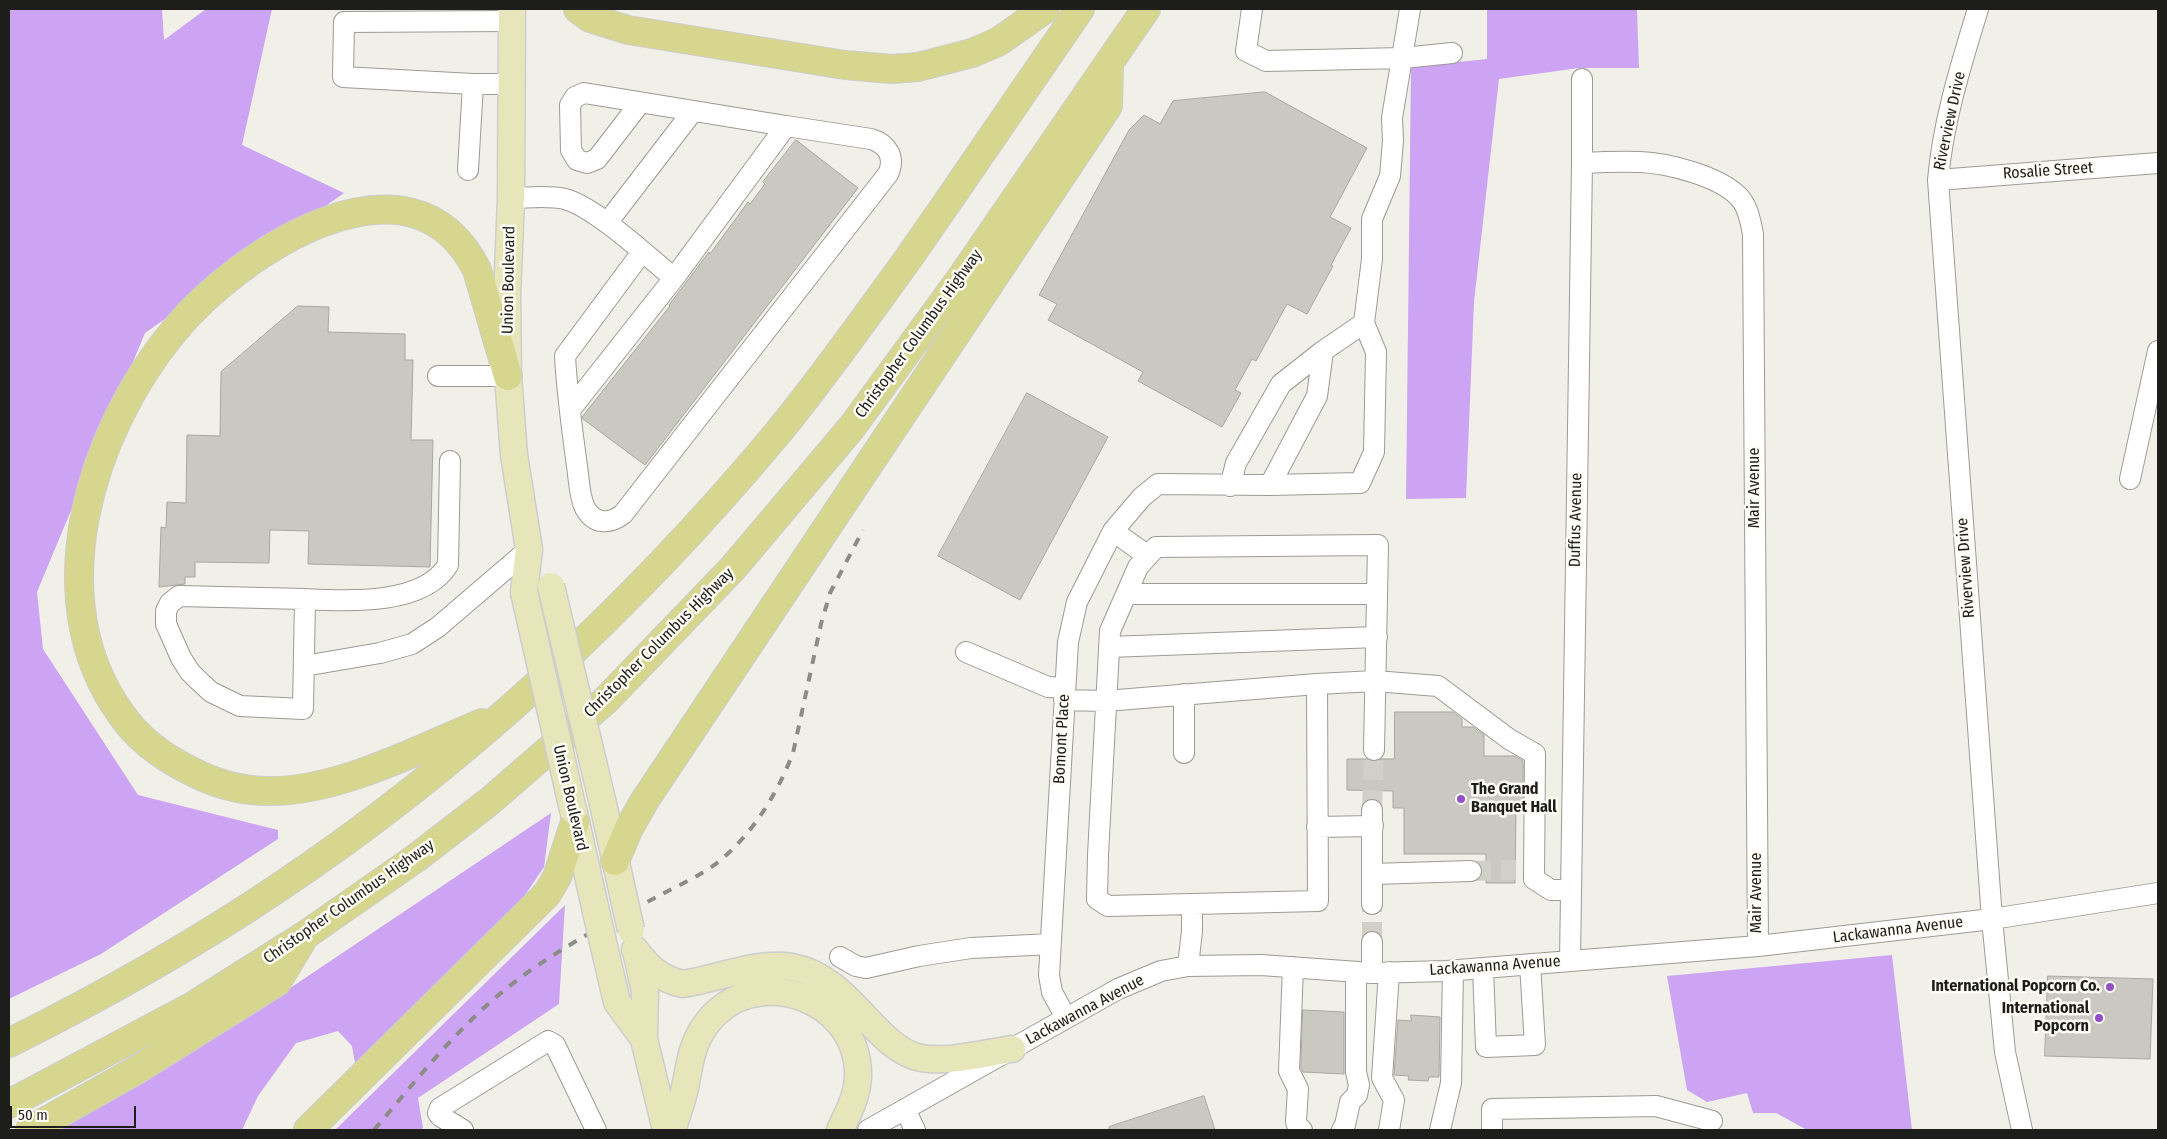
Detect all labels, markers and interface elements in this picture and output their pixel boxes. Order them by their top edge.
street label: Riverview Drive [1930,70,1970,172]
street label: Rosalie Street [2002,158,2094,184]
street label: Union Boulevard [498,226,520,334]
street label: Christopher Columbus Highway [851,246,987,422]
street label: Mair Avenue [1745,448,1765,528]
street label: Duffus Avenue [1566,473,1586,567]
street label: Riverview Drive [1953,517,1979,619]
street label: Christopher Columbus Highway [580,564,738,722]
street label: Bomont Place [1050,694,1074,784]
street label: Union Boulevard [548,743,592,853]
place label: The Grand Banquet Hall [1471,780,1557,818]
marker: The Grand Banquet Hall [1455,793,1467,805]
street label: Christopher Columbus Highway [260,836,438,968]
street label: Mair Avenue [1747,853,1767,933]
street label: Lackawanna Avenue [1832,912,1964,948]
street label: Lackawanna Avenue [1429,952,1561,980]
street label: Lackawanna Avenue [1023,971,1147,1049]
place label: International Popcorn Co. [1931,977,2100,997]
marker: International Popcorn Co. [2104,981,2116,993]
place label: International Popcorn [2002,999,2089,1037]
marker: International Popcorn [2093,1012,2105,1024]
scale bar [12,1096,139,1128]
text: 50 m [18,1106,48,1124]

